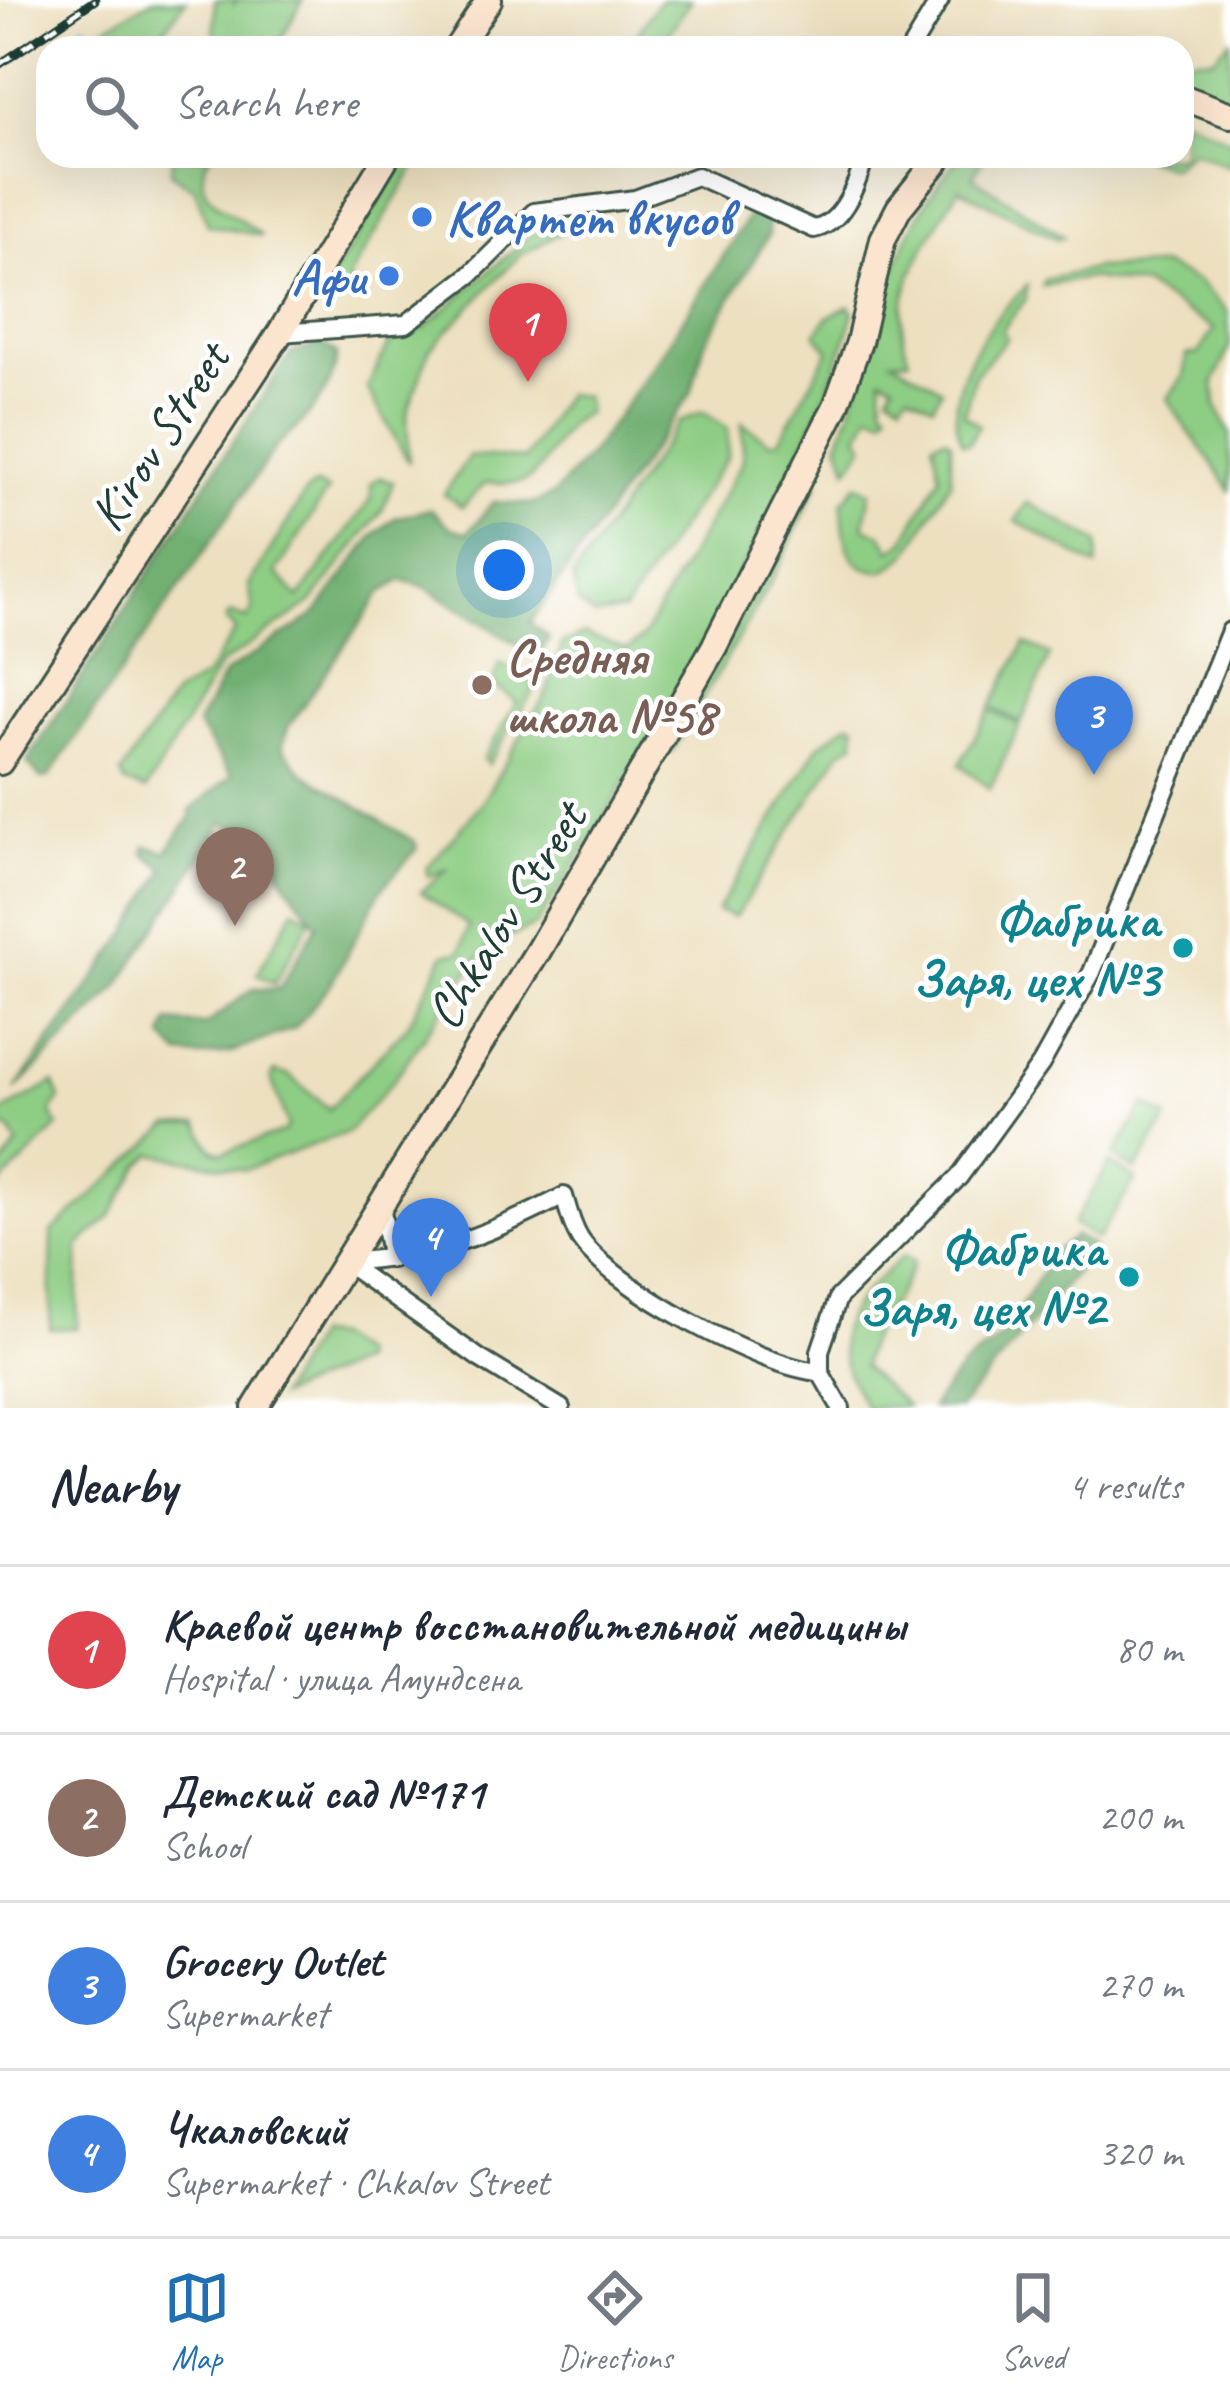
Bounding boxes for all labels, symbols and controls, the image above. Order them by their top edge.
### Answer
search box [36,36,1194,168]
icon: search [78,69,144,135]
text: Search here [174,74,357,131]
place label: Квартет вкусов [446,186,741,250]
marker: Квартет вкусов [409,204,435,230]
place label: Афи [292,245,368,309]
marker: Афи [376,263,402,289]
pin: 1 [489,283,567,382]
street label: Kirov Street [75,326,246,542]
your location [474,540,534,600]
place label: Средняя школа №58 [506,625,721,748]
marker: Средняя школа №58 [469,672,495,698]
pin: 3 [1055,676,1133,775]
street label: Chkalov Street [411,786,603,1040]
pin: 2 [196,827,274,926]
place label: Фабрика Заря, цех №3 [913,888,1163,1011]
marker: Фабрика Заря, цех №3 [1170,935,1196,961]
pin: 4 [392,1198,470,1297]
place label: Фабрика Заря, цех №2 [859,1217,1109,1340]
marker: Фабрика Заря, цех №2 [1116,1264,1142,1290]
text: Nearby [48,1454,176,1518]
text: 4 results [1068,1462,1182,1511]
text: Краевой центр восстановительной медицины [162,1597,906,1654]
text: 1 [78,1625,96,1674]
text: 80 m [1116,1625,1182,1674]
text: Hospital · улица Амундсена [162,1654,520,1703]
text: Детский сад №171 [162,1765,484,1822]
text: 2 [78,1793,96,1842]
text: 200 m [1098,1793,1182,1842]
text: School [162,1822,246,1871]
text: Grocery Outlet [162,1933,383,1990]
text: 3 [78,1961,96,2010]
text: 270 m [1098,1961,1182,2010]
text: Supermarket [162,1990,328,2039]
text: Чкаловский [162,2101,347,2158]
text: 4 [78,2129,96,2178]
text: 320 m [1098,2129,1182,2178]
text: Supermarket · Chkalov Street [162,2158,549,2207]
tab: Map [164,2265,230,2379]
tab: Directions [558,2265,672,2379]
tab: Saved [1000,2265,1066,2379]

